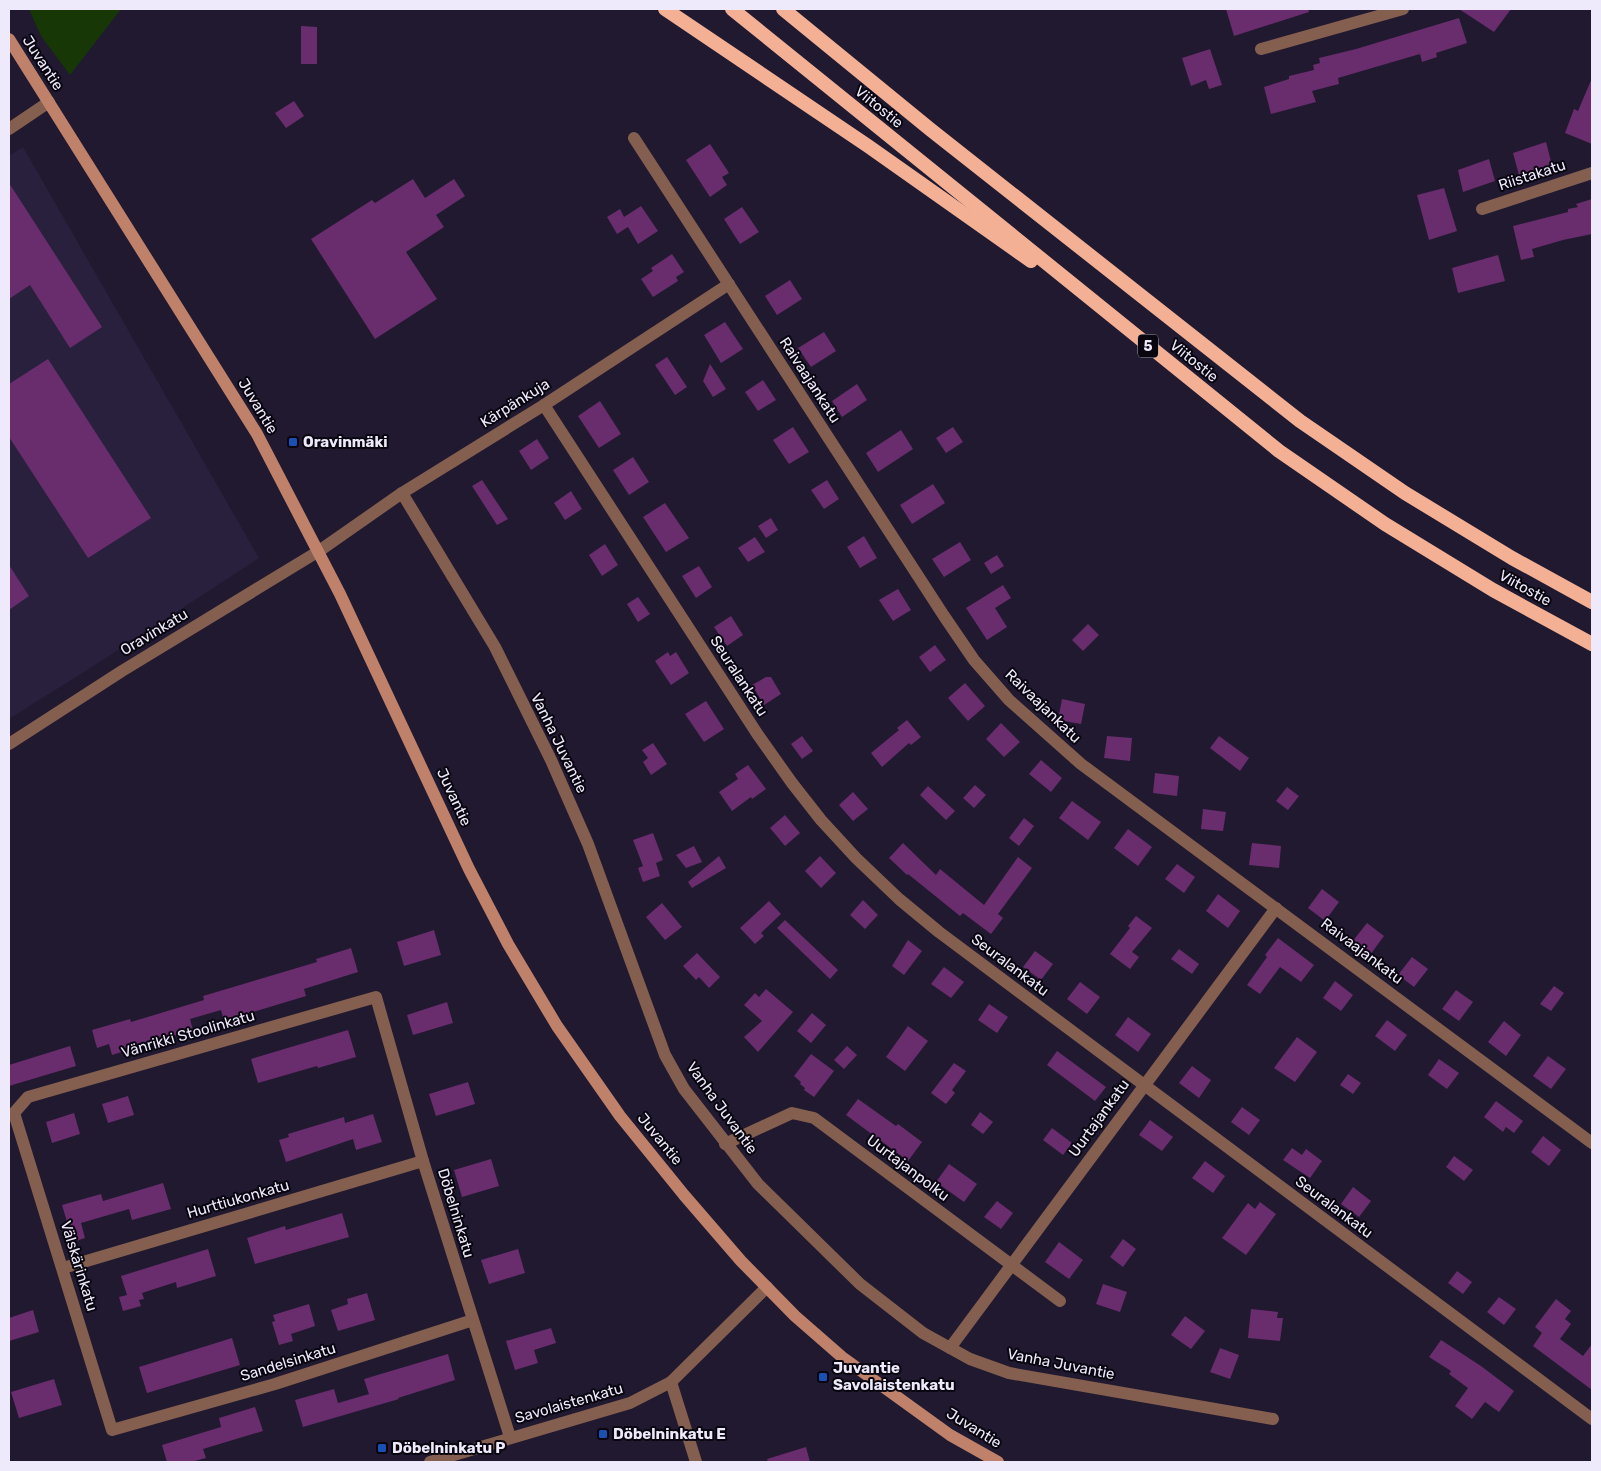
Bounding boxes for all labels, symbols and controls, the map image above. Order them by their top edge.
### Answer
street label: Juvantie [19,32,67,94]
street label: Viitostie [851,82,907,132]
street label: Riistakatu [1496,156,1568,194]
street label: Raivaajankatu [776,334,844,426]
road number: 5 [1138,334,1158,358]
street label: Viitostie [1166,336,1222,386]
street label: Juvantie [234,375,282,437]
street label: Kärpänkuja [477,375,553,431]
place label: Oravinmäki [303,433,388,451]
marker: Oravinmäki [287,436,299,448]
street label: Viitostie [1496,566,1554,610]
street label: Oravinkatu [117,605,191,659]
street label: Seuralankatu [706,632,772,720]
street label: Raivaajankatu [1001,665,1085,747]
street label: Vanha Juvantie [527,690,591,796]
street label: Juvantie [433,765,475,829]
street label: Raivaajankatu [1317,914,1407,988]
street label: Seuralankatu [968,930,1052,1000]
street label: Vänrikki Stoolinkatu [119,1006,257,1062]
street label: Vanha Juvantie [683,1059,761,1157]
street label: Uurtajankatu [1065,1076,1133,1160]
street label: Juvantie [634,1109,686,1169]
street label: Uurtajanpolku [863,1131,953,1205]
street label: Döbelninkatu [434,1166,478,1260]
street label: Seuralankatu [1292,1172,1376,1242]
street label: Hurttiukonkatu [185,1176,291,1222]
street label: Välskärinkatu [57,1219,101,1313]
street label: Sandelsinkatu [238,1339,338,1385]
street label: Vanha Juvantie [1006,1345,1116,1383]
place label: Juvantie Savolaistenkatu [833,1359,955,1394]
marker: Juvantie Savolaistenkatu [817,1371,829,1383]
street label: Savolaistenkatu [513,1379,625,1427]
street label: Juvantie [943,1404,1005,1452]
place label: Döbelninkatu E [613,1425,726,1443]
marker: Döbelninkatu E [597,1428,609,1440]
place label: Döbelninkatu P [392,1439,506,1457]
marker: Döbelninkatu P [376,1442,388,1454]

